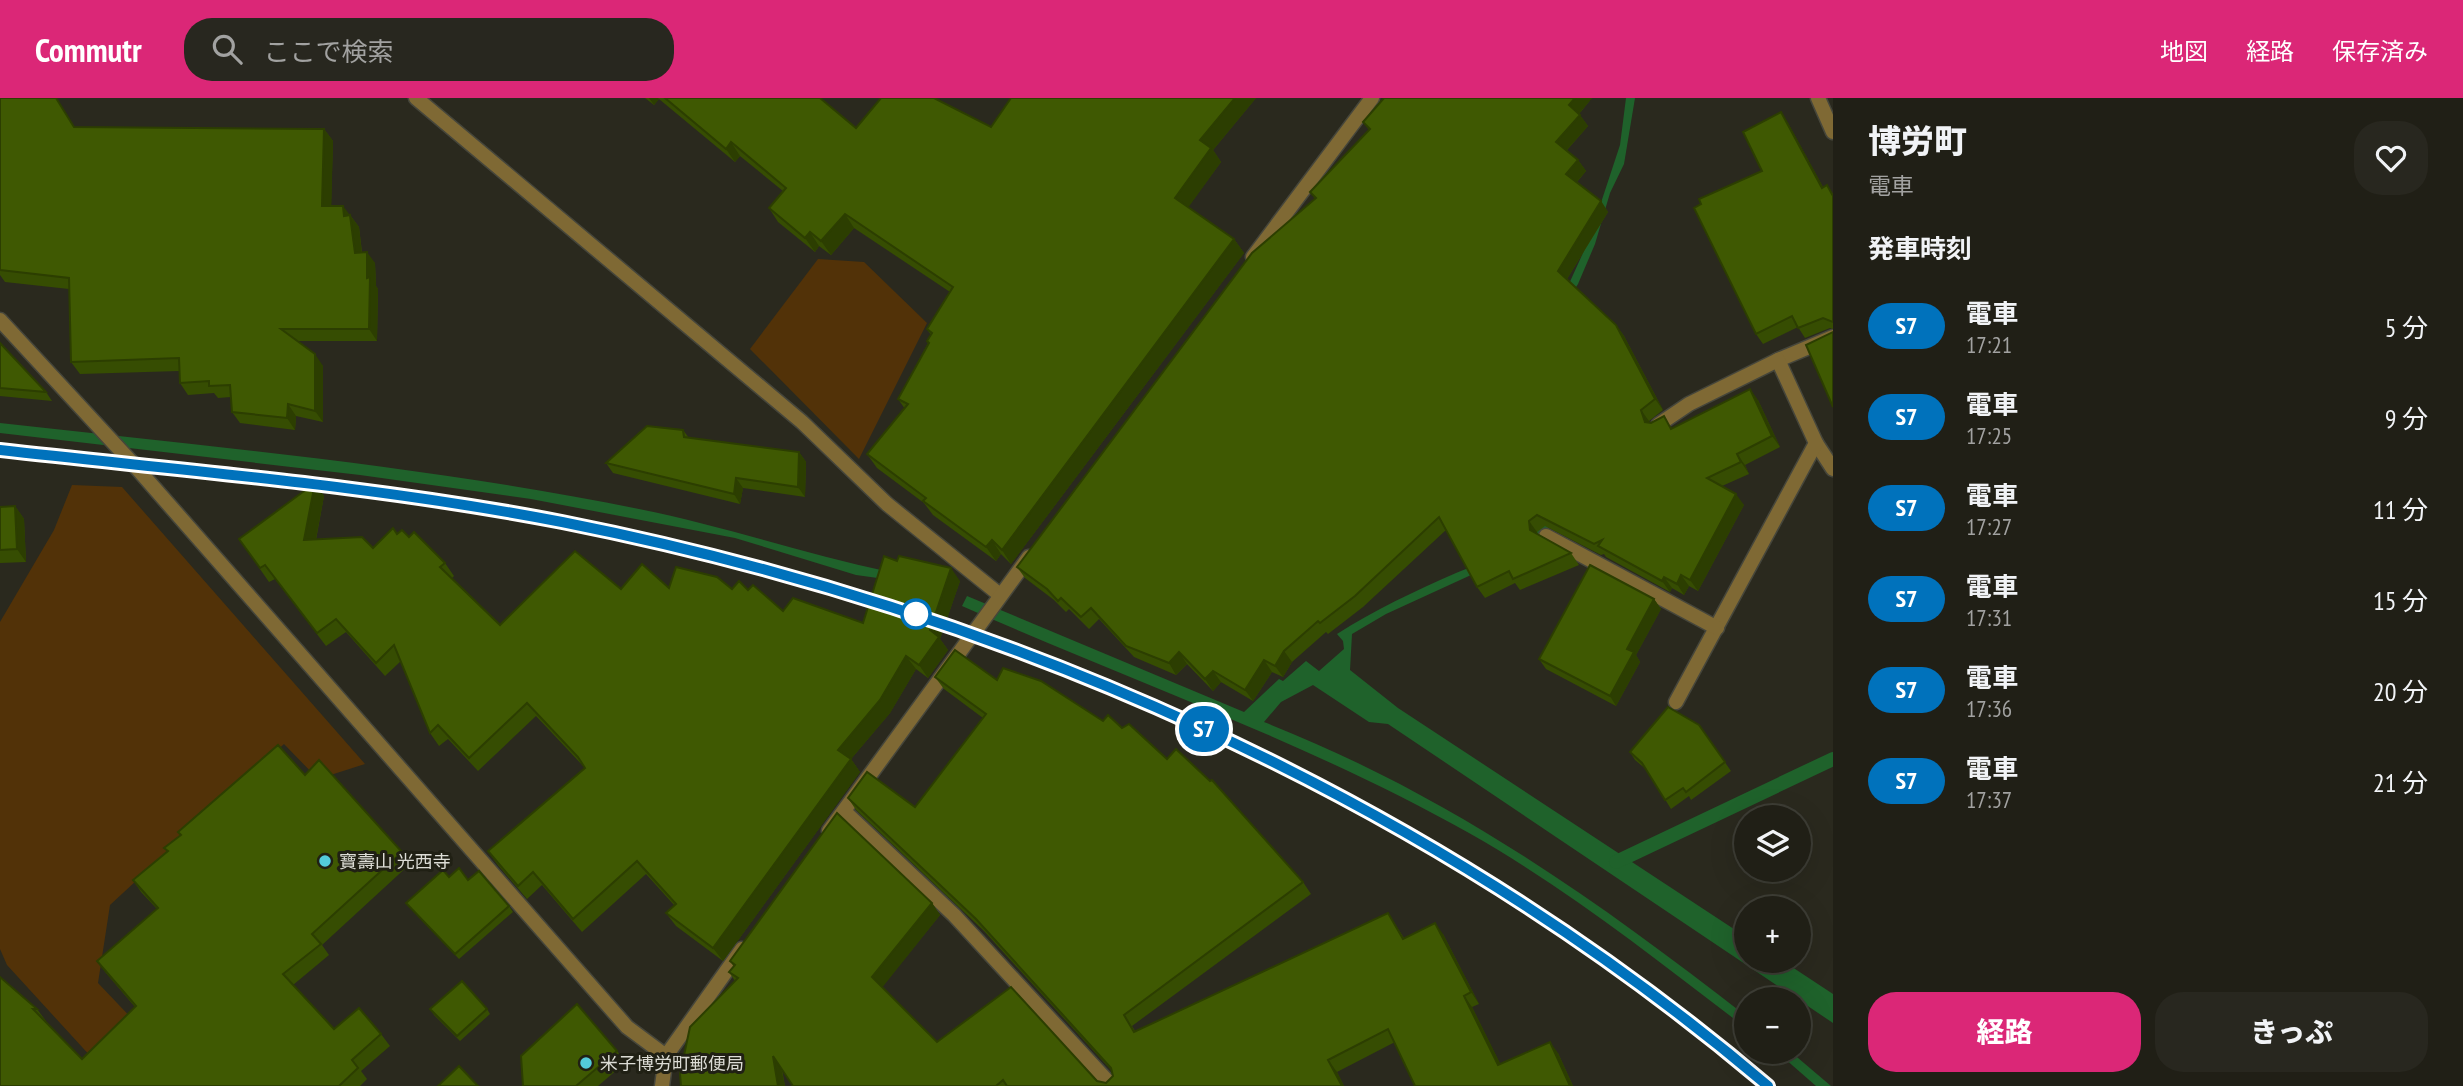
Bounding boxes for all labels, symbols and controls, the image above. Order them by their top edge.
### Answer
search box [184,18,674,81]
text: Commutr [35,28,142,71]
icon: search [208,30,246,68]
text: ここで検索 [264,35,394,68]
text: 地図 [2160,36,2208,67]
text: 経路 [2246,36,2294,67]
text: 保存済み [2332,36,2428,67]
text: 博労町 [1868,119,1967,162]
button: heart [2354,121,2428,195]
text: 電車 [1868,171,1914,200]
text: 発車時刻 [1868,232,1972,265]
text: 電車 [1966,297,2018,330]
text: S7 [1895,310,1918,341]
text: 5 分 [2385,311,2428,344]
text: 17:21 [1966,330,2012,359]
text: 電車 [1966,388,2018,421]
text: S7 [1895,401,1918,432]
text: 9 分 [2385,402,2428,435]
text: 17:25 [1966,421,2012,450]
text: 電車 [1966,479,2018,512]
text: S7 [1895,492,1918,523]
text: 11 分 [2373,493,2428,526]
text: 17:27 [1966,512,2012,541]
text: 電車 [1966,570,2018,603]
text: S7 [1895,583,1918,614]
text: 15 分 [2373,584,2428,617]
unlabelled marker [901,599,931,629]
text: 17:31 [1966,603,2012,632]
text: 電車 [1966,661,2018,694]
text: S7 [1895,674,1918,705]
text: 20 分 [2373,675,2428,708]
text: 17:36 [1966,694,2012,723]
line badge: S7 [1172,706,1236,752]
text: S7 [1193,713,1215,744]
text: 電車 [1966,752,2018,785]
text: S7 [1895,765,1918,796]
text: 21 分 [2373,766,2428,799]
text: 17:37 [1966,785,2012,814]
map controls [1734,805,1811,1064]
button: layers [1734,805,1811,882]
place label: 寶壽山 光西寺 [339,850,451,873]
marker: 寶壽山 光西寺 [317,853,333,869]
button: + [1734,896,1811,973]
button: − [1734,987,1811,1064]
button: 経路 [1868,992,2141,1072]
button: きっぷ [2155,992,2428,1072]
place label: 米子博労町郵便局 [600,1052,744,1075]
marker: 米子博労町郵便局 [578,1055,594,1071]

